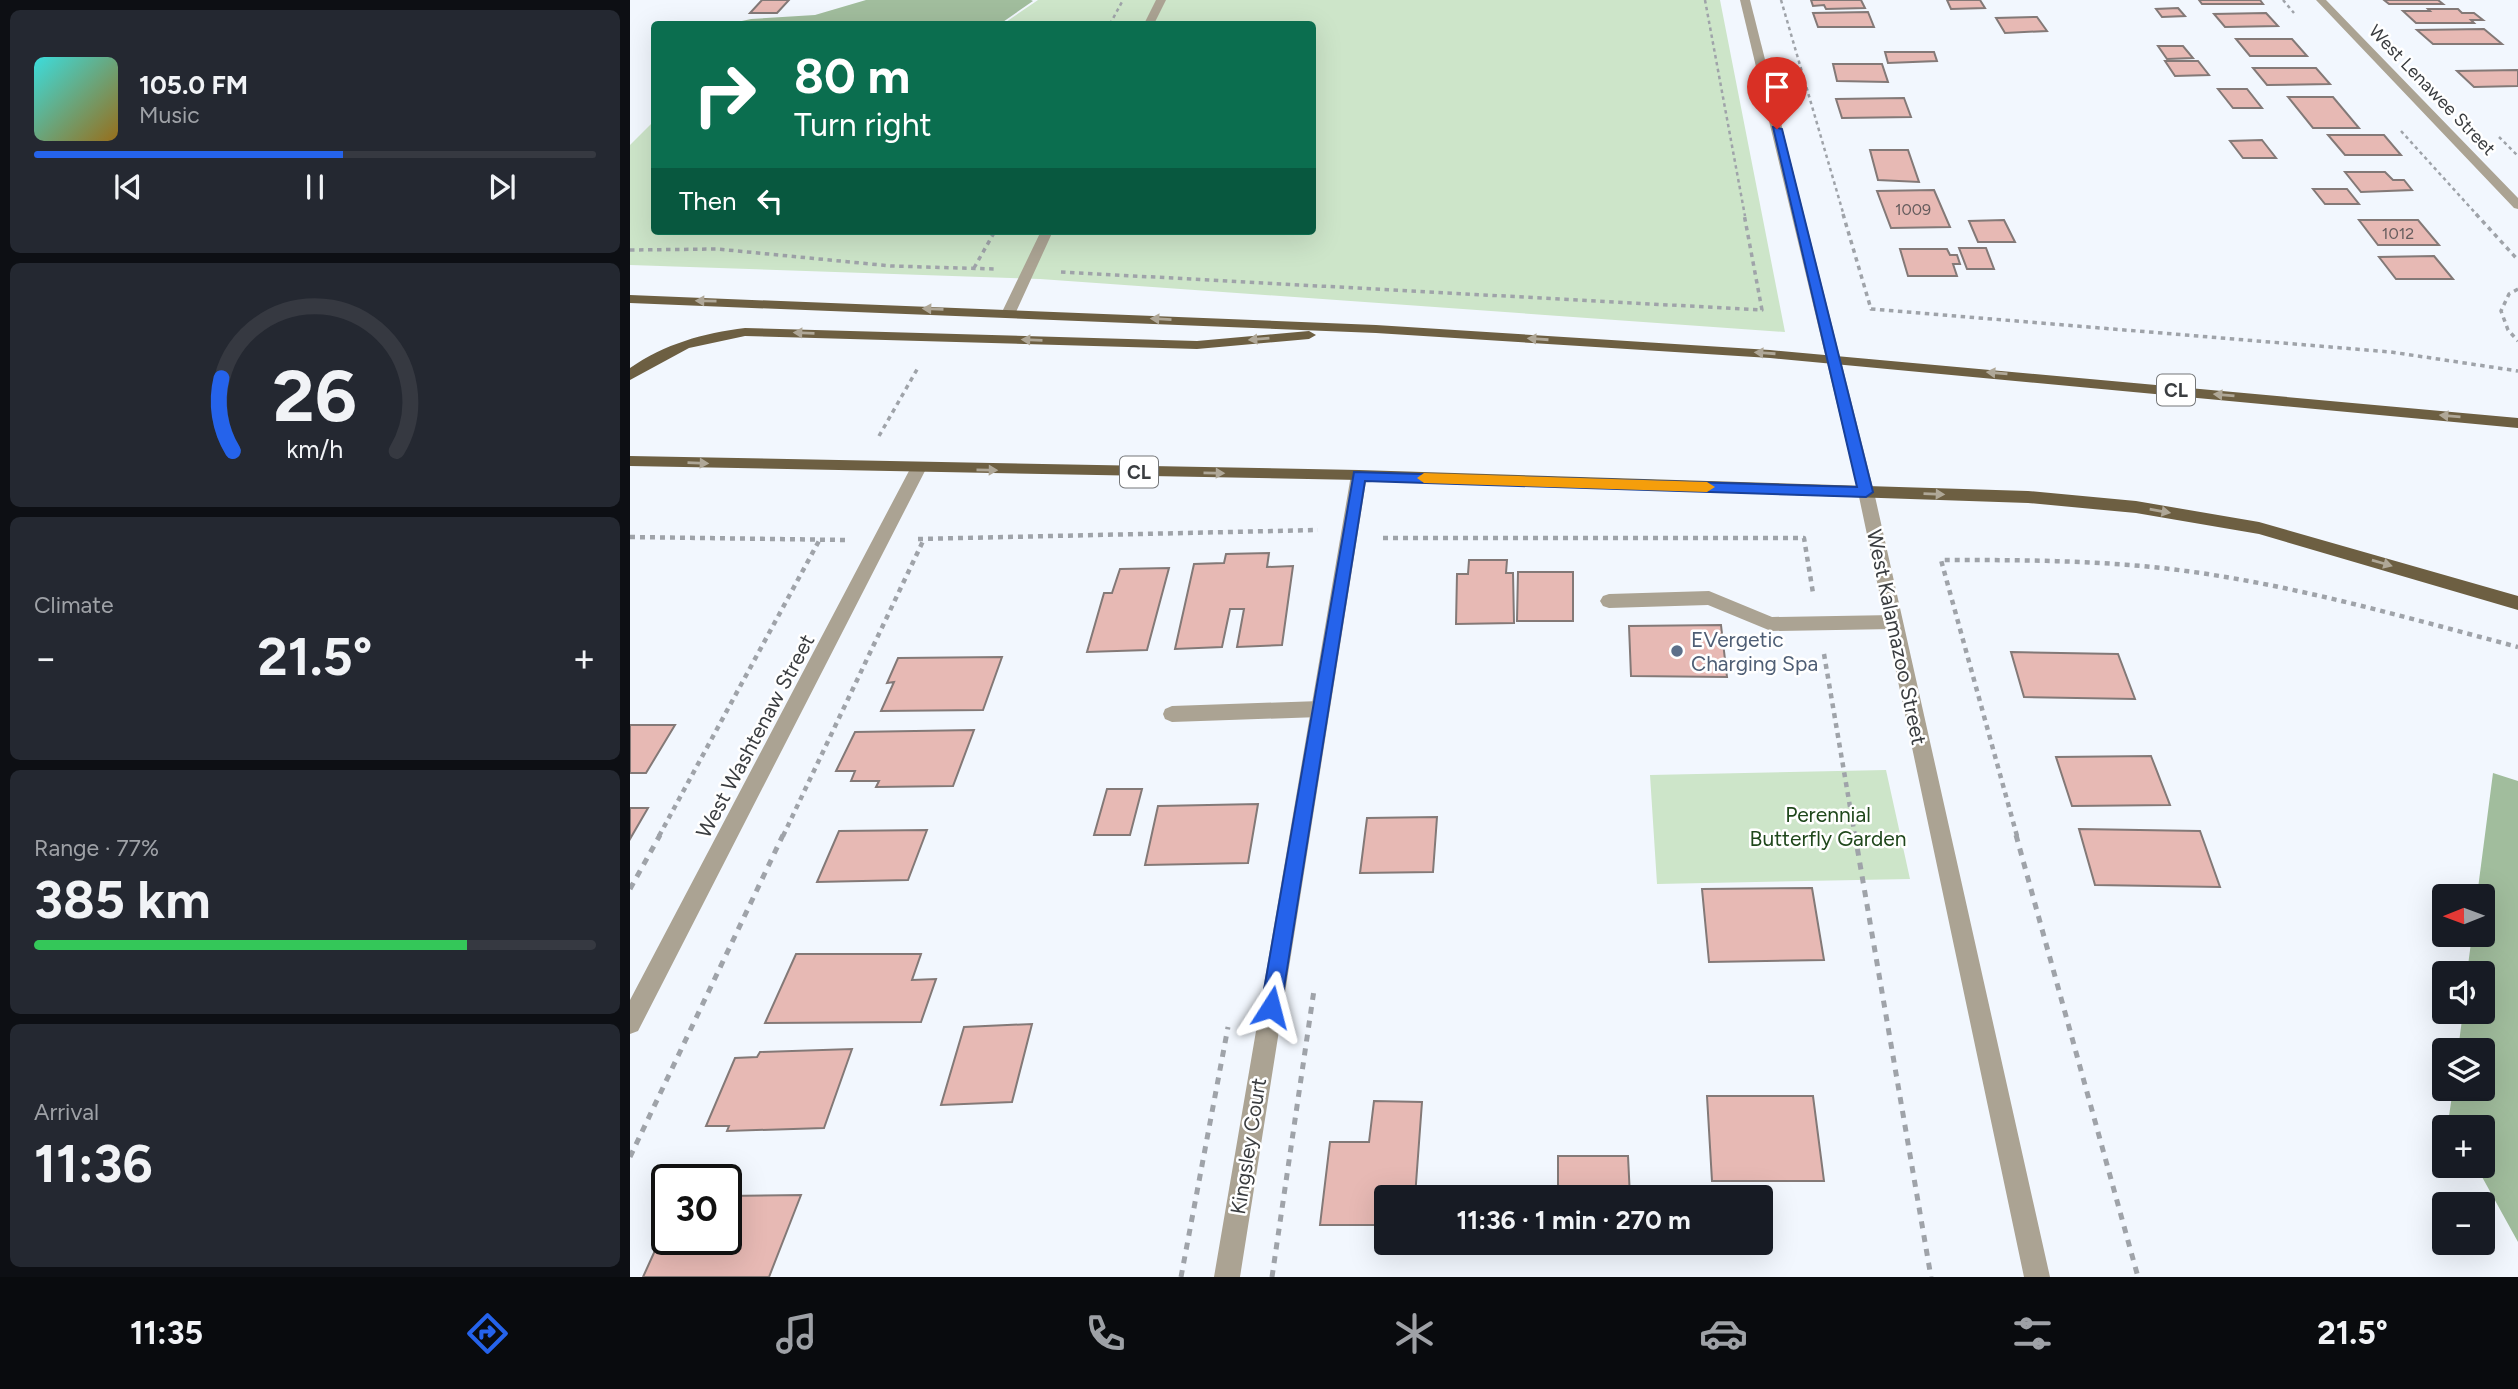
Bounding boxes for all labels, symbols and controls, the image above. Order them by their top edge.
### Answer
street label: West Lenawee Street [2364,20,2500,160]
text: 80 m [794,46,910,105]
icon: right [679,49,770,140]
pin [1747,57,1807,129]
icon: arrive [1758,68,1796,106]
text: 105.0 FM [139,69,248,101]
text: Music [139,101,200,129]
text: Turn right [794,106,932,144]
icon: previous [109,168,147,206]
icon: pause [296,168,334,206]
icon: next [483,168,521,206]
icon: left [751,182,789,220]
text: Then [679,185,737,217]
house number: 1009 [1895,200,1931,219]
house number: 1012 [2382,224,2414,243]
one-way arrow [695,295,717,306]
one-way arrow [922,304,944,315]
one-way arrow [1149,314,1171,325]
one-way arrow [793,327,815,339]
one-way arrow [1527,333,1549,344]
one-way arrow [1021,334,1043,346]
one-way arrow [1248,334,1270,345]
one-way arrow [1754,348,1776,359]
text: 26 [273,353,357,440]
one-way arrow [1986,367,2008,378]
road number: CL [2157,374,2195,406]
one-way arrow [2212,389,2234,400]
one-way arrow [2439,411,2461,422]
text: km/h [286,434,344,464]
one-way arrow [687,457,709,469]
road number: CL [1120,457,1158,488]
one-way arrow [976,464,998,475]
one-way arrow [1203,467,1225,479]
one-way arrow [1923,489,1945,500]
one-way arrow [2149,506,2171,517]
street label: West Kalamazoo Street [1862,527,1932,747]
one-way arrow [2372,558,2393,568]
text: Climate [34,591,113,619]
text: 21.5° [258,626,372,688]
place label: EVergetic Charging Spa [1691,627,1818,676]
street label: West Washtenaw Street [691,630,819,842]
text: − [34,635,58,681]
text: + [572,635,596,681]
marker: EVergetic Charging Spa [1669,643,1685,659]
park label: Perennial Butterfly Garden [1750,802,1906,851]
text: Range · 77% [34,834,159,862]
text: 385 km [34,869,211,931]
north arrow [2432,884,2496,947]
map controls [2432,884,2495,1255]
button: sound [2432,961,2495,1024]
position arrow [1234,970,1308,1044]
button: layers [2432,1038,2495,1101]
street label: Kingsley Court [1225,1076,1271,1216]
text: Arrival [34,1098,99,1126]
button: + [2432,1115,2495,1178]
text: 11:36 [34,1133,153,1195]
speed limit sign: 30 [651,1164,742,1255]
button: − [2432,1192,2495,1255]
text: 11:36 · 1 min · 270 m [1456,1204,1691,1236]
icon: directions [463,1309,512,1358]
icon: music [772,1309,821,1358]
icon: phone [1081,1309,1130,1358]
icon: climate [1390,1309,1439,1358]
icon: car [1699,1309,1748,1358]
icon: filters [2008,1309,2057,1358]
text: 11:35 [130,1314,203,1352]
text: 21.5° [2317,1314,2388,1352]

